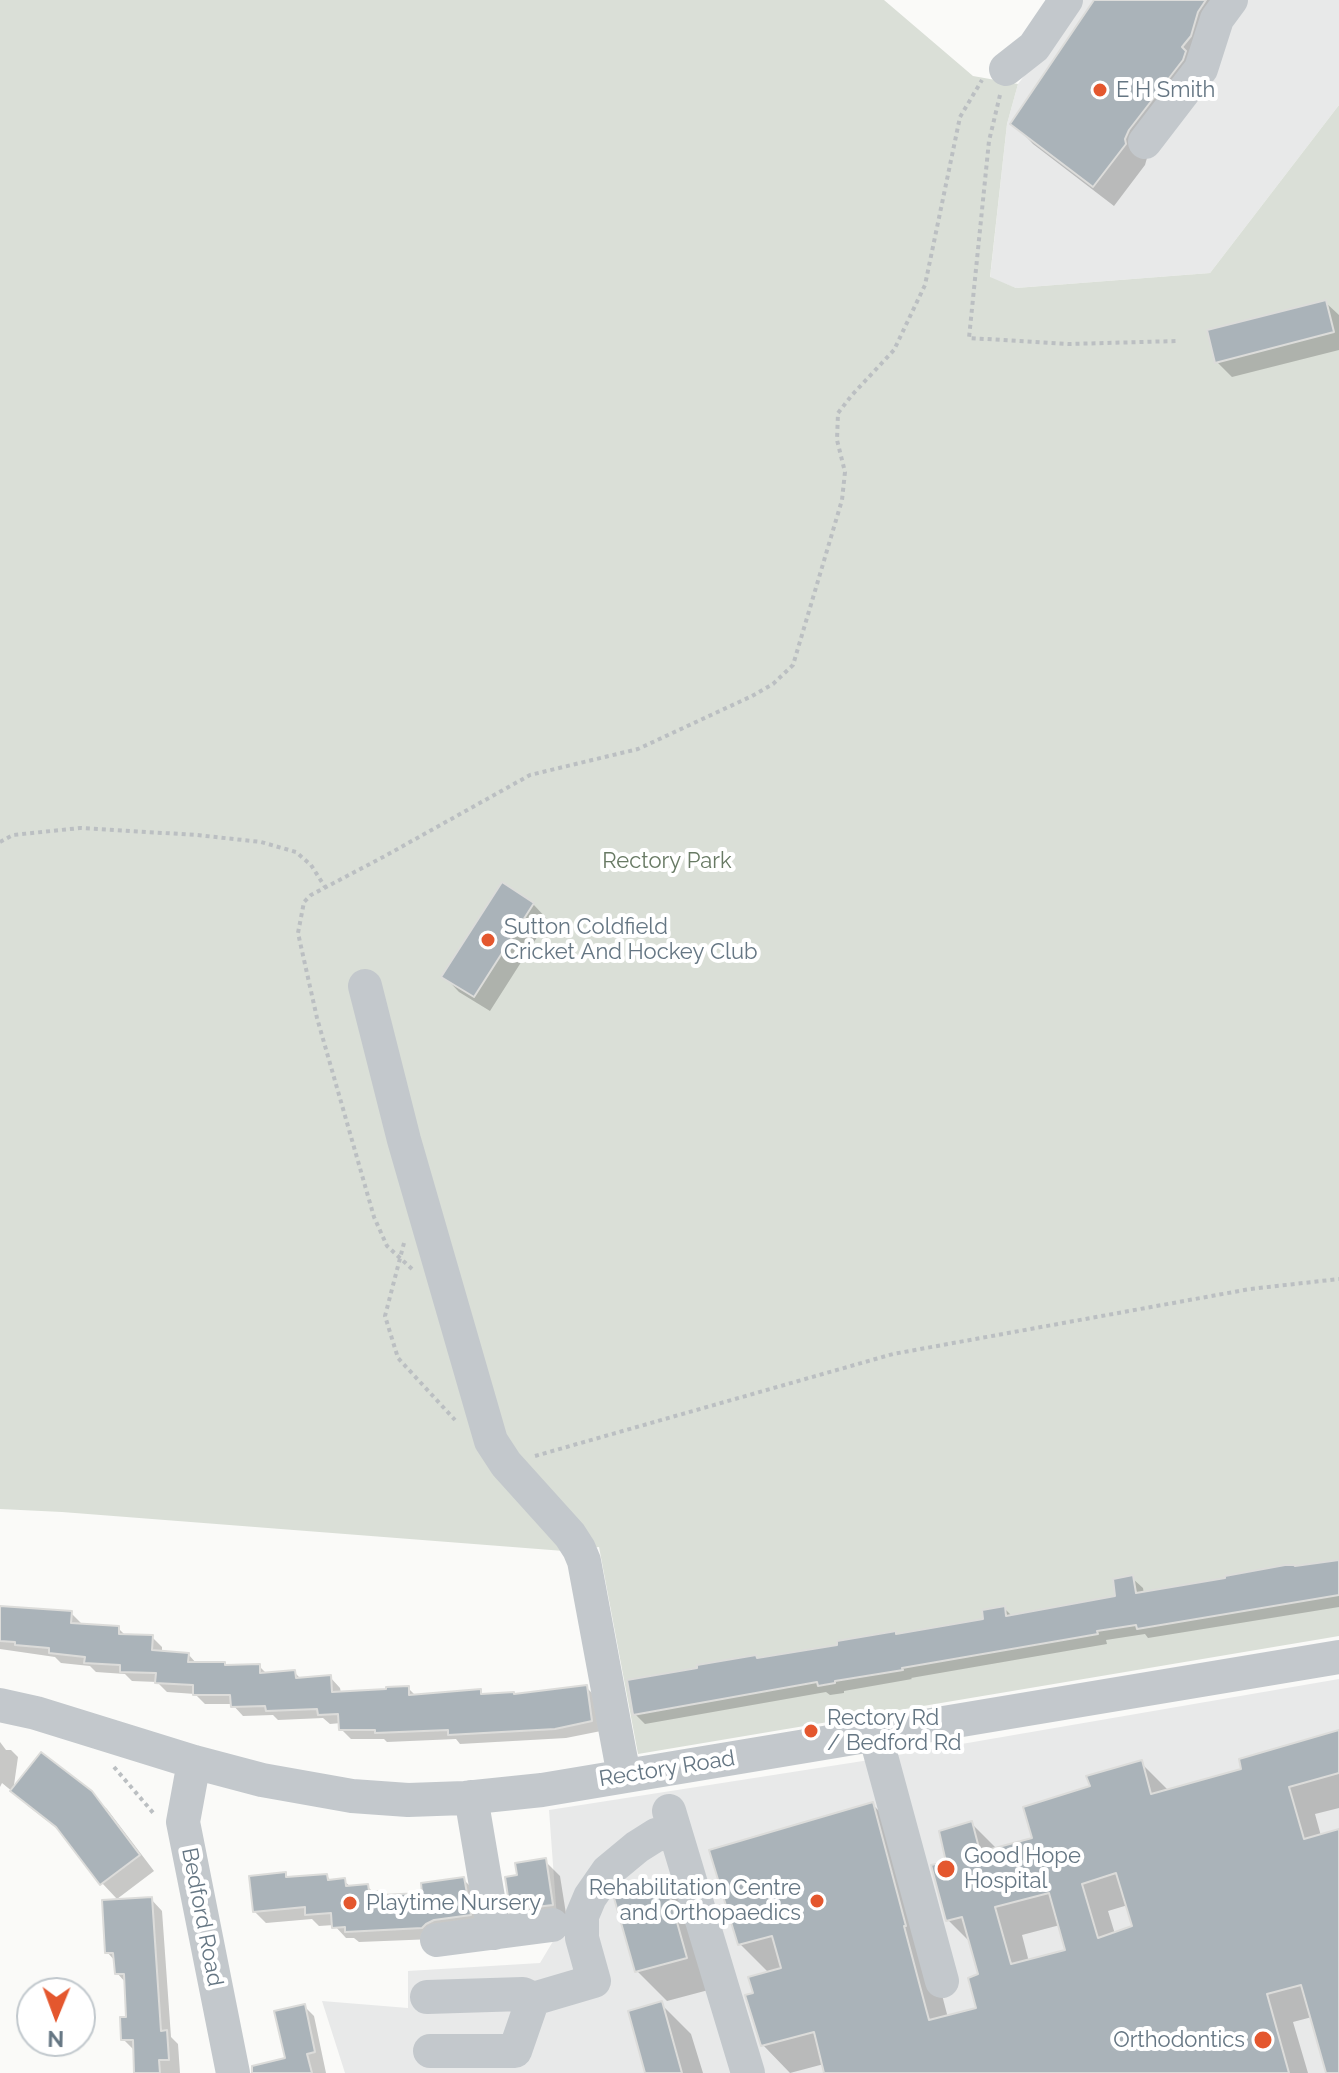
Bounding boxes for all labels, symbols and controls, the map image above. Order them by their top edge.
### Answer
place label: E H Smith [1116,77,1215,103]
marker: E H Smith [1091,81,1109,99]
park label: Rectory Park [602,848,732,874]
place label: Sutton Coldfield Cricket And Hockey Club [504,914,758,966]
marker: Sutton Coldfield Cricket And Hockey Club [479,931,497,949]
place label: Rectory Rd / Bedford Rd [827,1705,962,1756]
marker: Rectory Rd / Bedford Rd [802,1722,820,1740]
street label: Rectory Road [597,1745,737,1793]
place label: Good Hope Hospital [964,1843,1081,1894]
street label: Bedford Road [176,1845,228,1989]
marker: Good Hope Hospital [935,1858,957,1880]
place label: Rehabilitation Centre and Orthopaedics [589,1875,801,1926]
place label: Playtime Nursery [366,1890,541,1916]
marker: Rehabilitation Centre and Orthopaedics [808,1892,826,1910]
marker: Playtime Nursery [341,1894,359,1912]
north arrow [16,1977,96,2057]
text: N [47,2026,64,2052]
place label: Orthodontics [1113,2027,1245,2053]
marker: Orthodontics [1252,2029,1274,2051]

